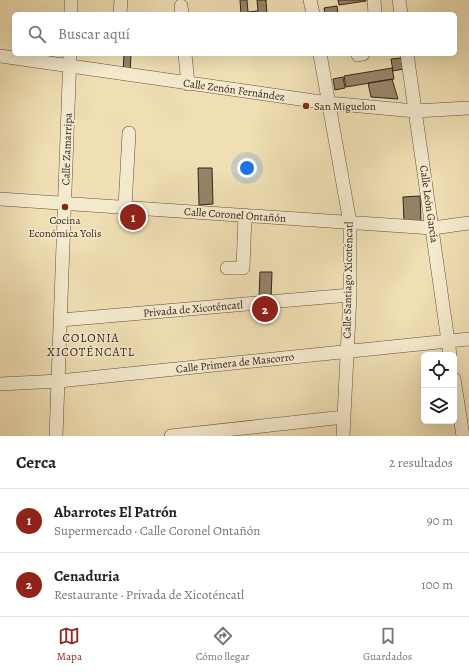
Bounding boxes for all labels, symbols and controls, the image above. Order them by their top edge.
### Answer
search box [12,12,457,56]
icon: search [26,23,48,45]
text: Buscar aquí [58,24,130,44]
street label: Calle Zenón Fernández [182,75,286,105]
place label: San Miguelon [314,99,376,114]
marker: San Miguelon [301,101,311,111]
street label: Calle Zamarripa [58,112,76,186]
your location [237,158,257,178]
street label: Calle León García [416,164,442,245]
marker: Cocina Económica Yolis [60,202,70,212]
pin: 1 [120,202,146,232]
street label: Calle Coronel Ontañón [184,204,286,226]
place label: Cocina Económica Yolis [29,213,102,241]
street label: Calle Santiago Xicoténcatl [339,221,357,339]
pin: 2 [252,294,278,324]
street label: Privada de Xicoténcatl [142,297,244,321]
district label: COLONIA XICOTÉNCATL [47,330,135,360]
street label: Calle Primera de Mascorro [175,349,295,377]
map controls [421,352,457,424]
button: locate [421,352,457,388]
button: layers [421,388,457,424]
text: Cerca [16,451,56,474]
text: 2 resultados [389,454,453,471]
text: Abarrotes El Patrón [54,502,177,522]
text: 1 [27,512,31,529]
text: 90 m [427,512,453,529]
text: Supermercado · Calle Coronel Ontañón [54,522,260,539]
text: Cenaduria [54,566,120,586]
text: 2 [26,576,32,593]
text: 100 m [421,576,453,593]
text: Restaurante · Privada de Xicoténcatl [54,586,244,603]
tab: Mapa [57,625,82,664]
tab: Cómo llegar [196,625,249,664]
tab: Guardados [363,625,412,664]

